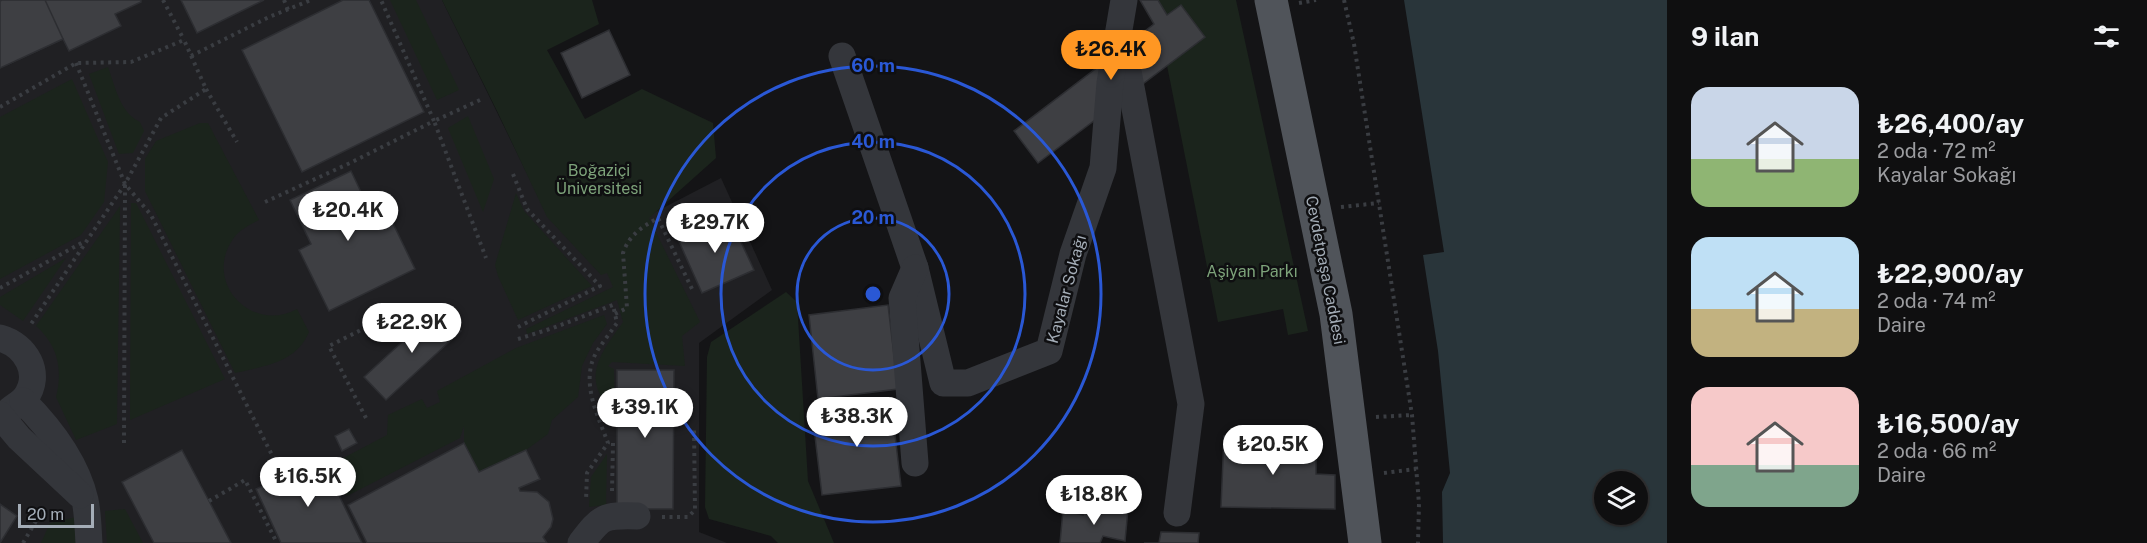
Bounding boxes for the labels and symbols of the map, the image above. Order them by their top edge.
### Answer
pin: ₺26.4K [1062,30,1160,81]
text: 60 m [851,55,895,76]
text: 40 m [851,131,895,152]
park label: Boğaziçi Üniversitesi [556,161,642,198]
pin: ₺20.4K [299,191,397,242]
street label: Cevdetpaşa Caddesi [1302,194,1349,346]
pin: ₺29.7K [666,203,764,254]
text: 20 m [851,207,895,228]
street label: Kayalar Sokağı [1043,233,1090,345]
park label: Aşiyan Parkı [1206,262,1298,281]
centre of rings [863,284,883,304]
pin: ₺22.9K [363,303,461,354]
pin: ₺39.1K [596,388,694,439]
pin: ₺38.3K [808,397,906,448]
pin: ₺20.5K [1224,425,1322,476]
pin: ₺16.5K [259,457,357,508]
pin: ₺18.8K [1045,475,1143,526]
scale bar [18,501,94,528]

